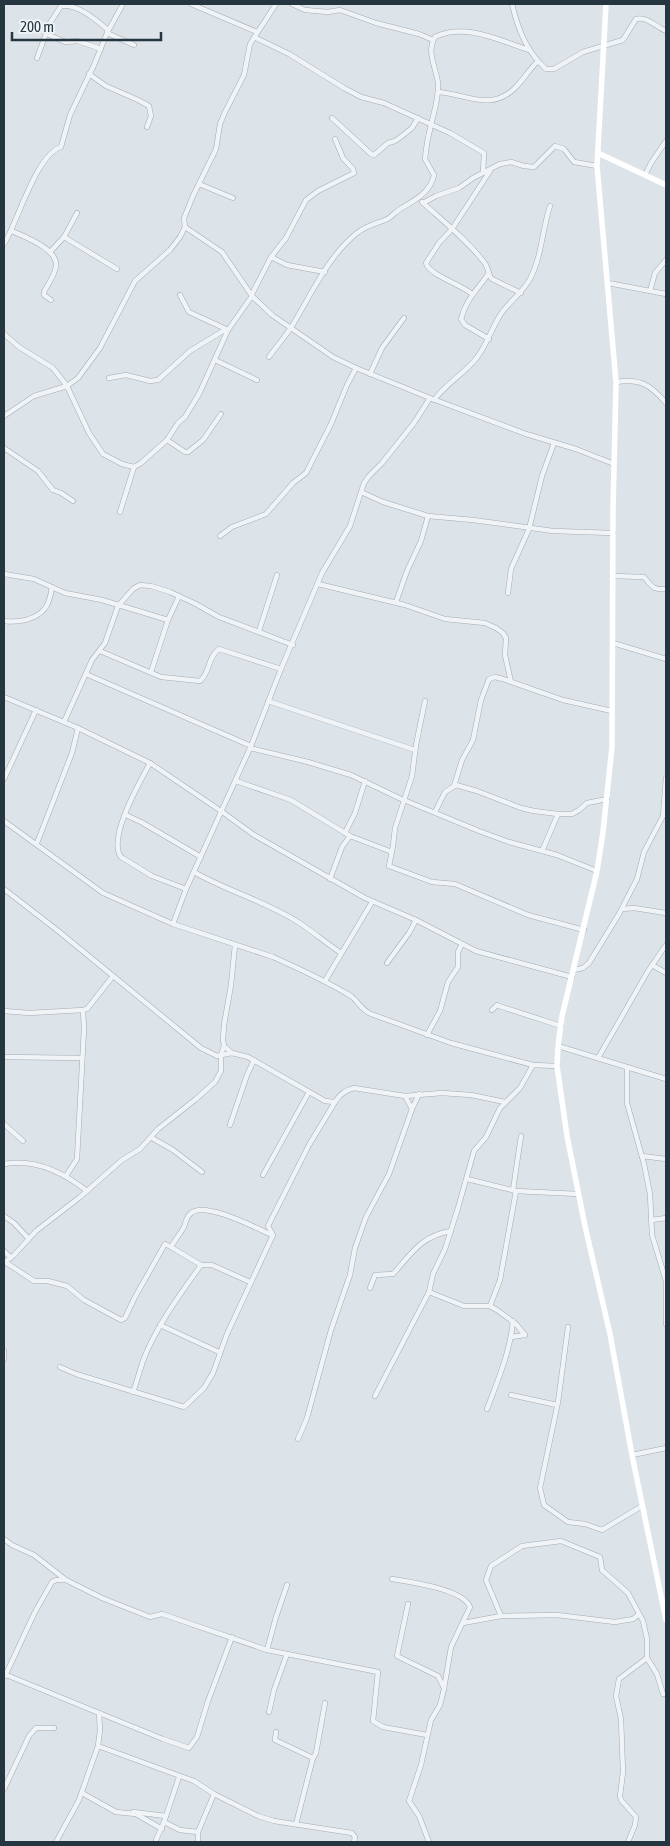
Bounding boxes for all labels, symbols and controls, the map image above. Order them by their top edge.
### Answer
scale bar [12,10,161,42]
text: 200 m [20,18,54,35]

